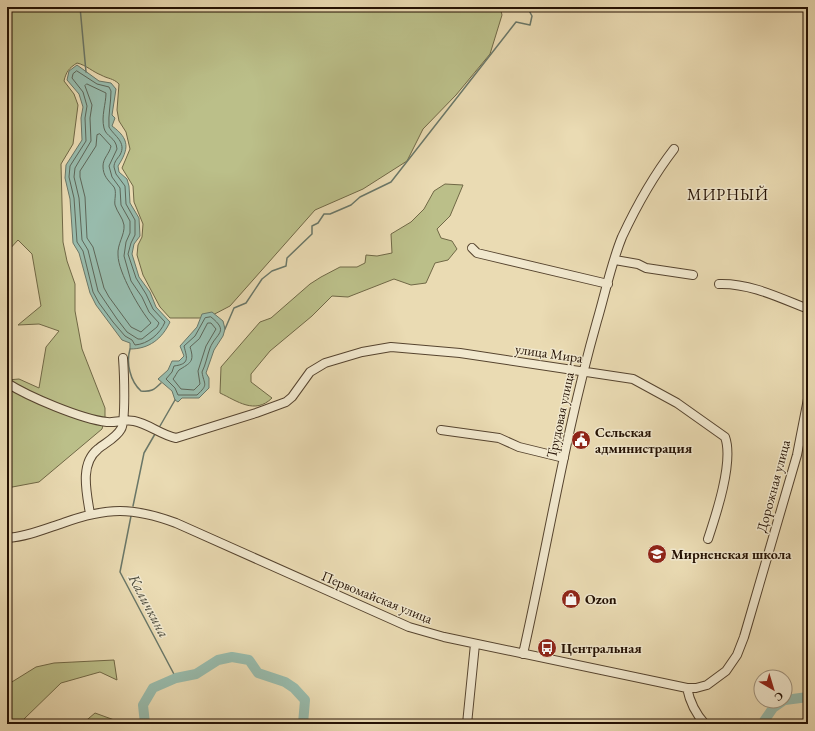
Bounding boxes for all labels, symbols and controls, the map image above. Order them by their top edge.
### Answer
district label: МИРНЫЙ [687,184,769,205]
street label: улица Мира [514,339,584,367]
street label: Трудовая улица [542,370,578,460]
place label: Сельская администрация [595,423,693,457]
public building icon: Сельская администрация [570,429,592,451]
street label: Дорожная улица [752,437,794,534]
school or university icon: Мирненская школа [646,543,668,565]
place label: Мирненская школа [671,545,792,563]
street label: Первомайская улица [319,567,435,628]
water label: Каличкина [124,570,174,641]
shop icon: Ozon [560,588,582,610]
place label: Ozon [585,590,617,608]
bus stop icon: Центральная [536,637,558,659]
place label: Центральная [561,639,642,657]
north arrow [753,669,793,709]
text: С [772,689,787,705]

